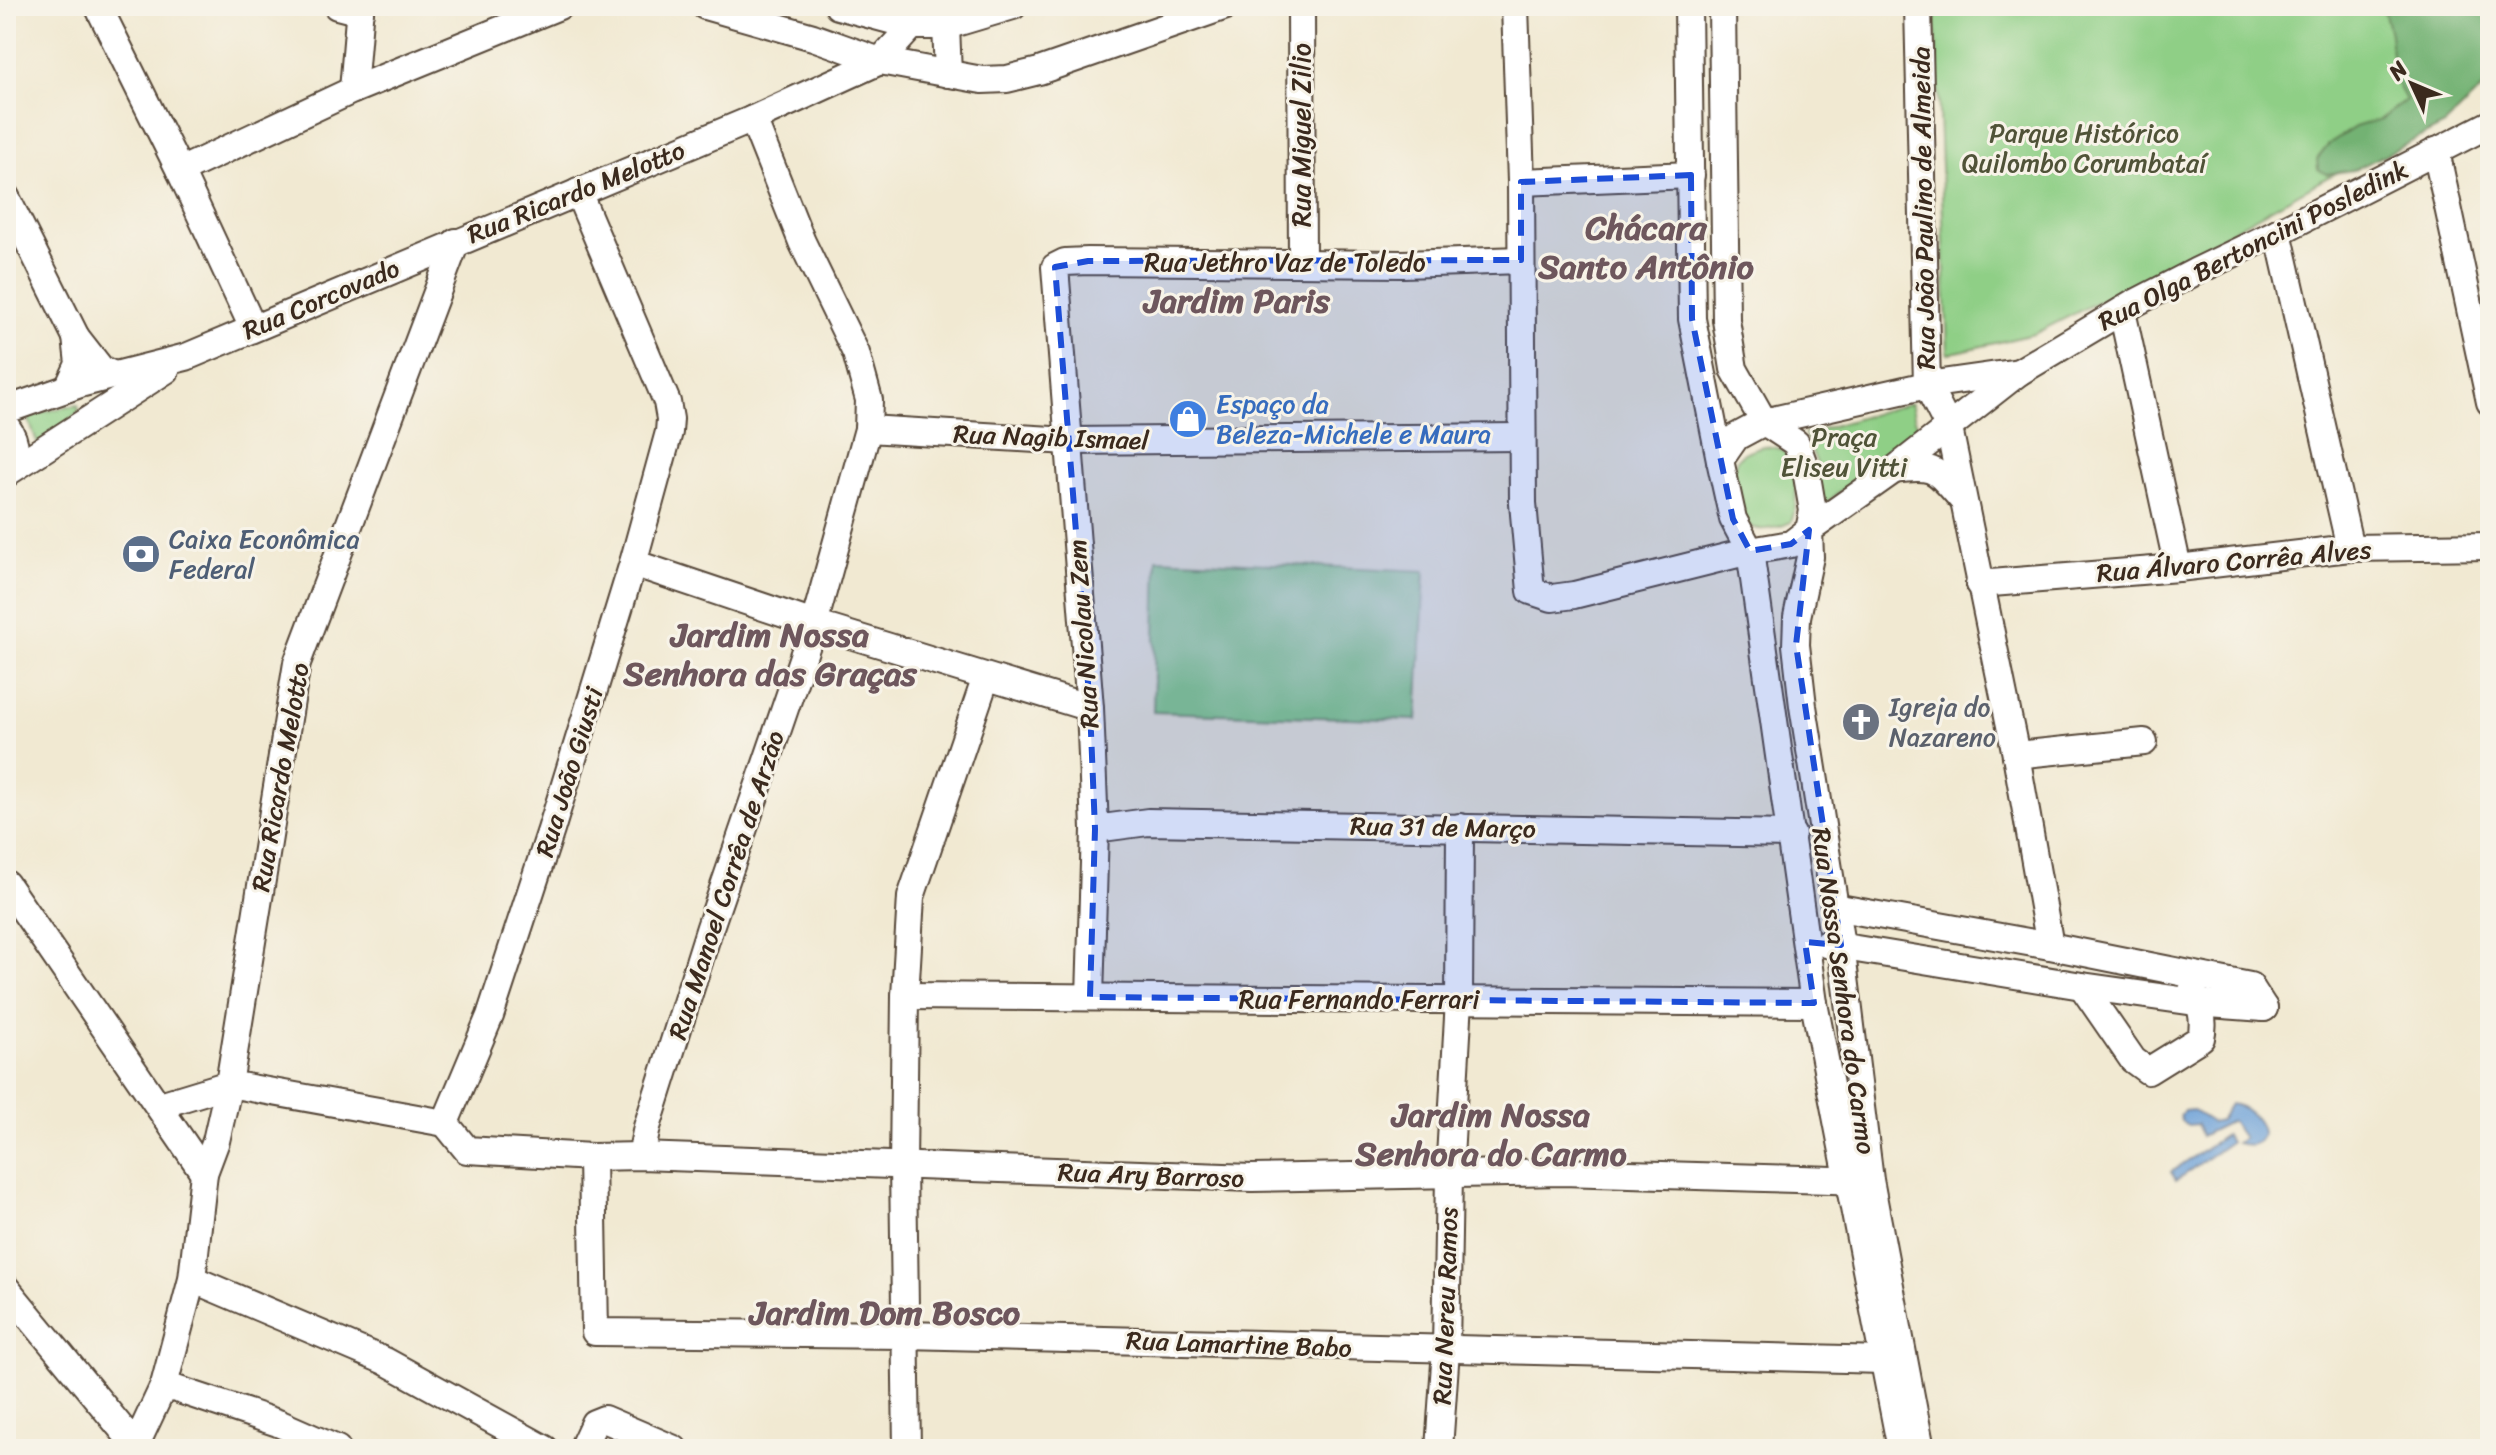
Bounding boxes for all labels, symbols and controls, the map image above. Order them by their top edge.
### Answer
street label: Rua Miguel Zilio [1278,43,1324,227]
north arrow [2372,44,2452,124]
street label: Rua João Paulino de Almeida [1897,46,1949,370]
text: N [2378,51,2418,90]
park label: Parque Histórico Quilombo Corumbataí [1962,110,2209,186]
street label: Rua Ricardo Melotto [460,127,692,257]
street label: Rua Olga Bertoncini Posledink [2090,147,2416,343]
district label: Chácara Santo Antônio [1537,198,1755,297]
street label: Rua Jethro Vaz de Toledo [1144,239,1426,285]
street label: Rua Corcovado [235,245,407,353]
district label: Jardim Paris [1142,271,1331,331]
place label: Espaço da Beleza-Michele e Maura [1216,381,1491,457]
shop icon: Espaço da Beleza-Michele e Maura [1167,398,1209,440]
street label: Rua Nagib Ismael [952,411,1150,463]
park label: Praça Eliseu Vitti [1781,414,1908,490]
place label: Caixa Econômica Federal [169,516,360,592]
street label: Rua Álvaro Corrêa Alves [2095,526,2373,596]
bank icon: Caixa Econômica Federal [120,533,162,575]
street label: Rua Nicolau Zem [1053,538,1113,730]
district label: Jardim Nossa Senhora das Graças [622,605,918,704]
street label: Rua Ricardo Melotto [237,659,323,895]
street label: Rua João Giusti [521,681,617,863]
place label: Igreja do Nazareno [1888,684,1996,760]
church icon: Igreja do Nazareno [1840,701,1882,743]
street label: Rua Manoel Corrêa de Arzão [654,724,798,1046]
street label: Rua 31 de Março [1350,802,1536,852]
street label: Rua Nossa Senhora do Carmo [1798,825,1890,1157]
street label: Rua Fernando Ferrari [1239,976,1480,1022]
district label: Jardim Nossa Senhora do Carmo [1354,1085,1627,1184]
street label: Rua Ary Barroso [1057,1149,1245,1201]
street label: Rua Nereu Ramos [1419,1206,1471,1405]
district label: Jardim Dom Bosco [748,1283,1021,1343]
street label: Rua Lamartine Babo [1125,1317,1353,1371]

